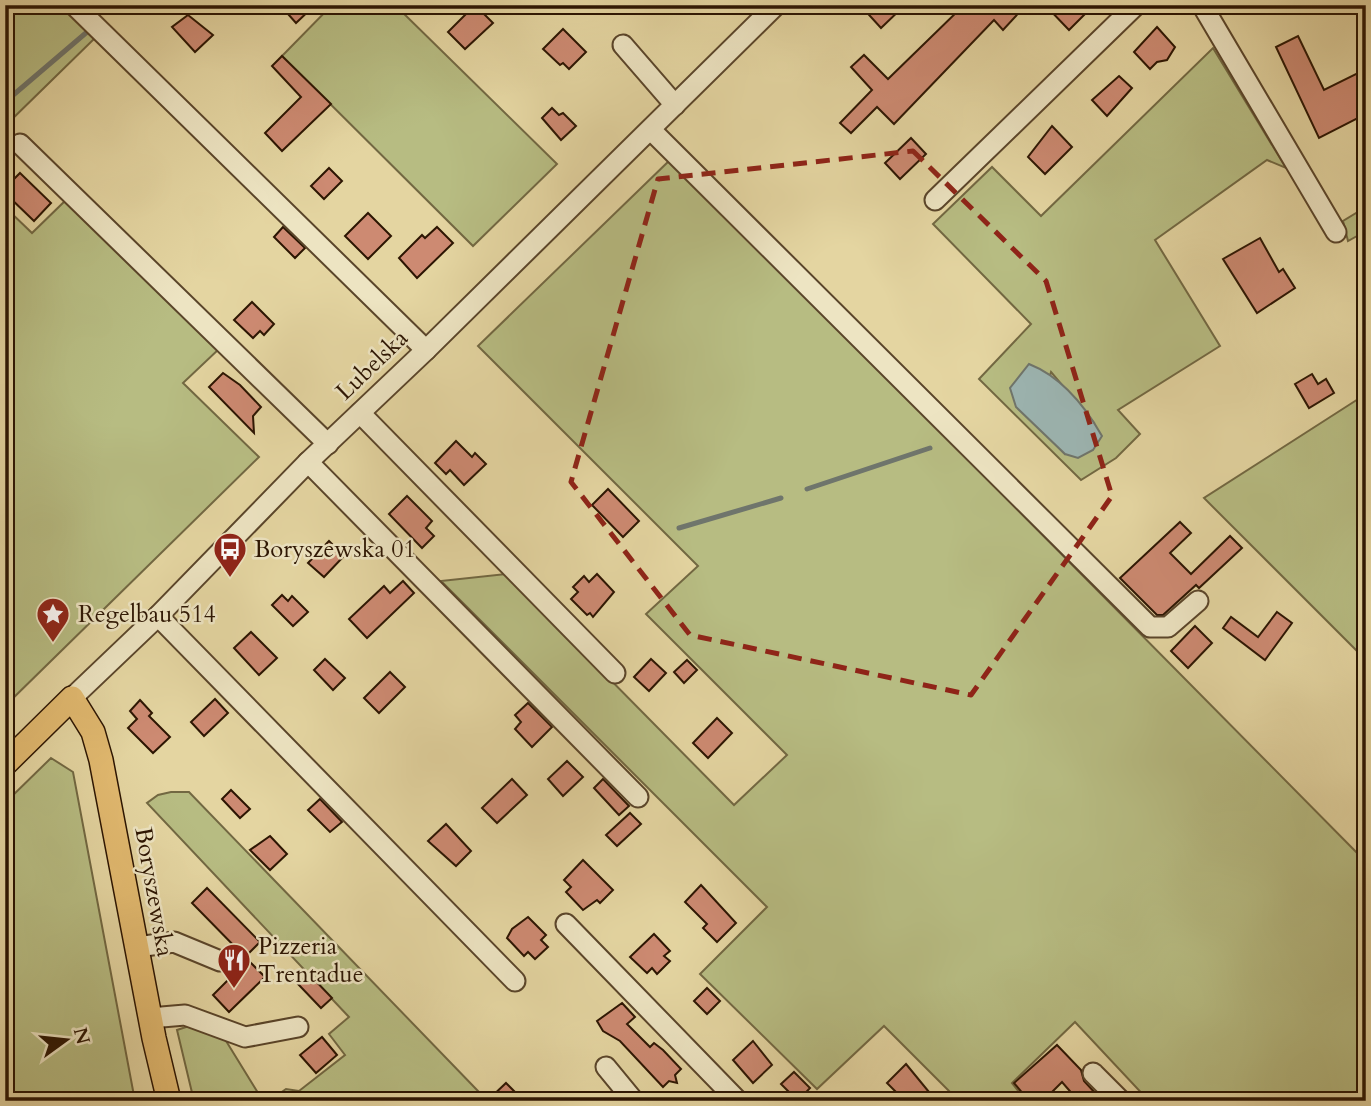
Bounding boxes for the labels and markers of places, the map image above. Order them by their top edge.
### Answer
bus stop icon: Boryszewska 01 [211,530,249,579]
place label: Boryszewska 01 [254,533,416,566]
place icon: Regelbau 514 [34,595,72,644]
place label: Regelbau 514 [78,598,216,631]
place label: Pizzeria Trentadue [258,930,364,991]
restaurant icon: Pizzeria Trentadue [215,941,253,990]

